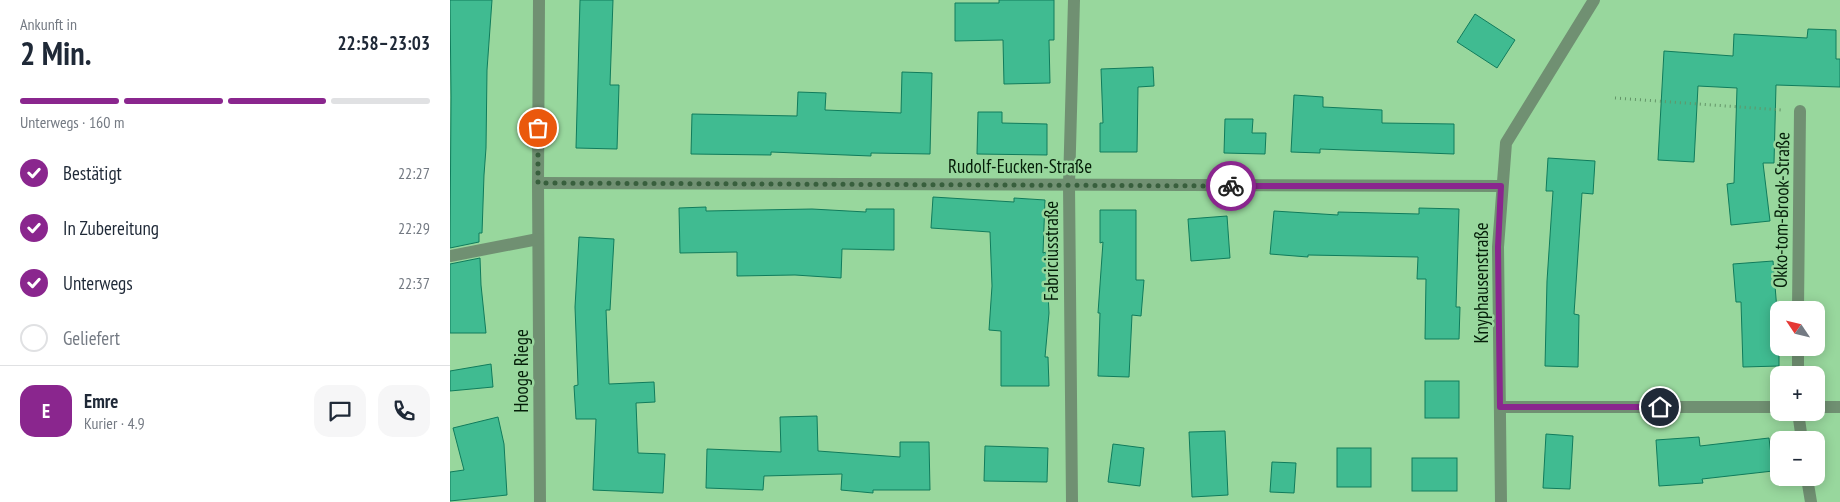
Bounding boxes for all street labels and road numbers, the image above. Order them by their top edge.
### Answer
street label: Okko-tom-Brook-Straße [1768,132,1794,288]
street label: Rudolf-Eucken-Straße [948,154,1092,178]
street label: Fabriciusstraße [1039,201,1063,301]
street label: Knyphausenstraße [1469,222,1493,344]
street label: Hooge Riege [509,329,533,413]

